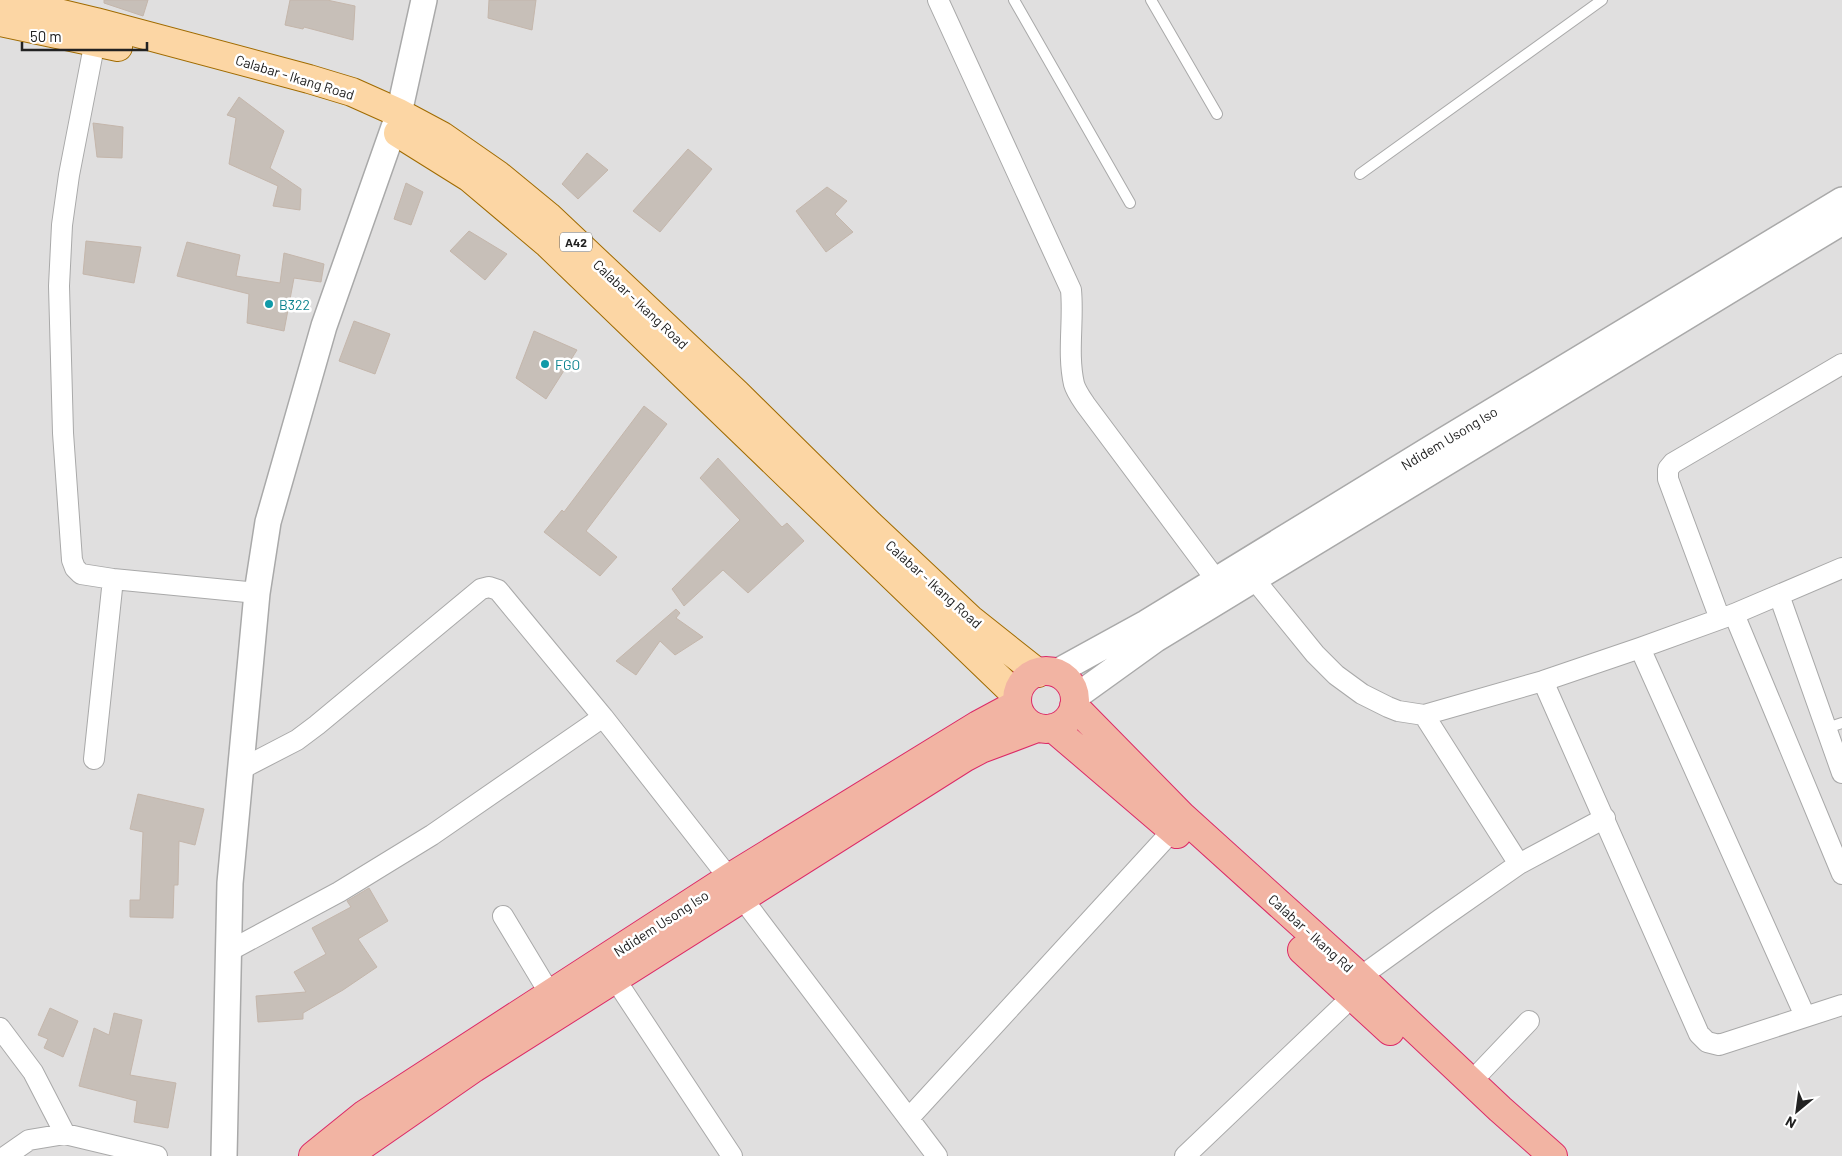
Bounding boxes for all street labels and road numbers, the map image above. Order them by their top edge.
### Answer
street label: Calabar - Ikang Road [234,51,356,103]
road number: A42 [560,232,592,252]
street label: Calabar - Ikang Road [590,256,692,352]
street label: Ndidem Usong Iso [1398,403,1500,473]
street label: Calabar - Ikang Road [882,536,986,632]
street label: Ndidem Usong Iso [610,886,712,960]
street label: Calabar - Ikang Rd [1265,890,1357,976]

